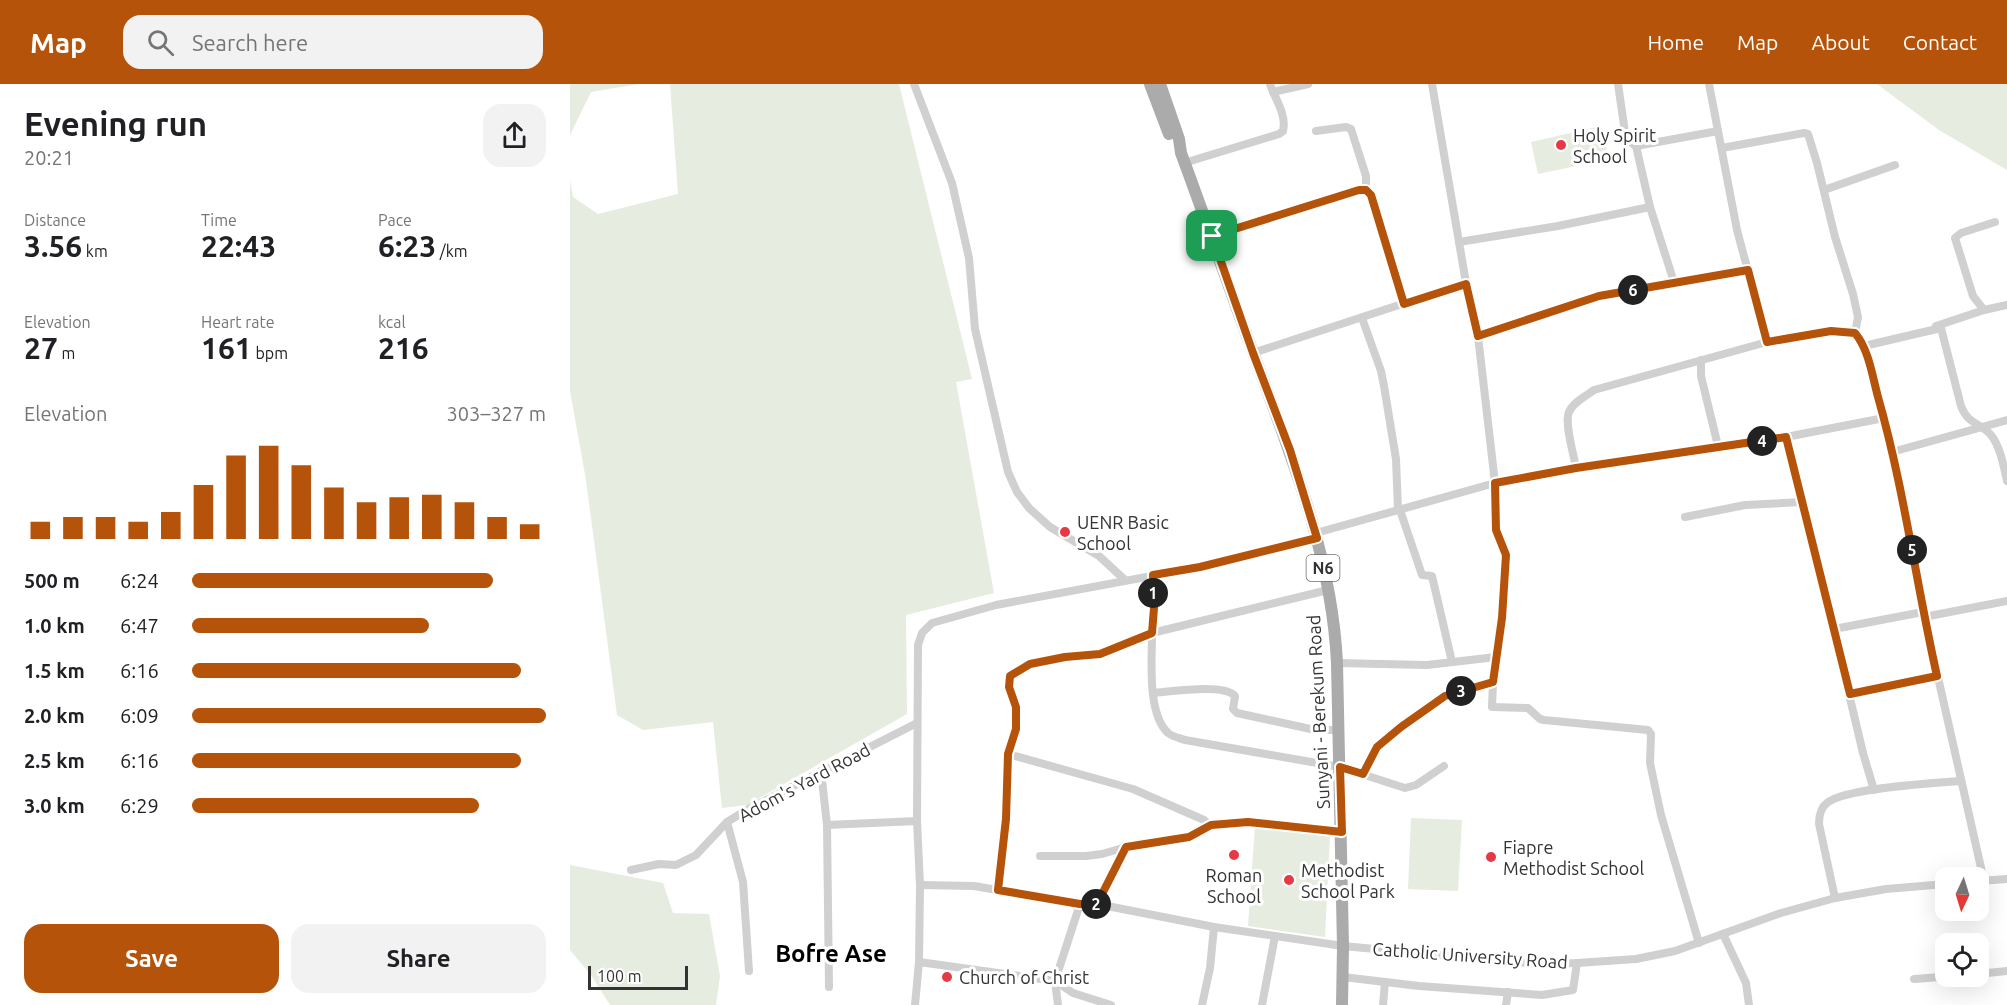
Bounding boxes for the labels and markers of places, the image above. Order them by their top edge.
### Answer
place label: Holy Spirit School [1573,125,1656,166]
marker: Holy Spirit School [1554,138,1568,152]
pin [1186,210,1237,261]
pin: 6 [1618,275,1648,305]
pin: 4 [1747,426,1777,456]
place label: UENR Basic School [1077,512,1169,553]
marker: UENR Basic School [1058,525,1072,539]
pin: 5 [1897,535,1927,565]
pin: 1 [1138,578,1168,608]
pin: 3 [1446,676,1476,706]
place label: Fiapre Methodist School [1503,837,1645,878]
marker: Roman School [1227,848,1241,862]
marker: Fiapre Methodist School [1484,850,1498,864]
place label: Methodist School Park [1301,860,1395,901]
place label: Roman School [1206,865,1262,906]
marker: Methodist School Park [1282,873,1296,887]
pin: 2 [1081,889,1111,919]
place label: Church of Christ [959,967,1089,987]
marker: Church of Christ [940,970,954,984]

